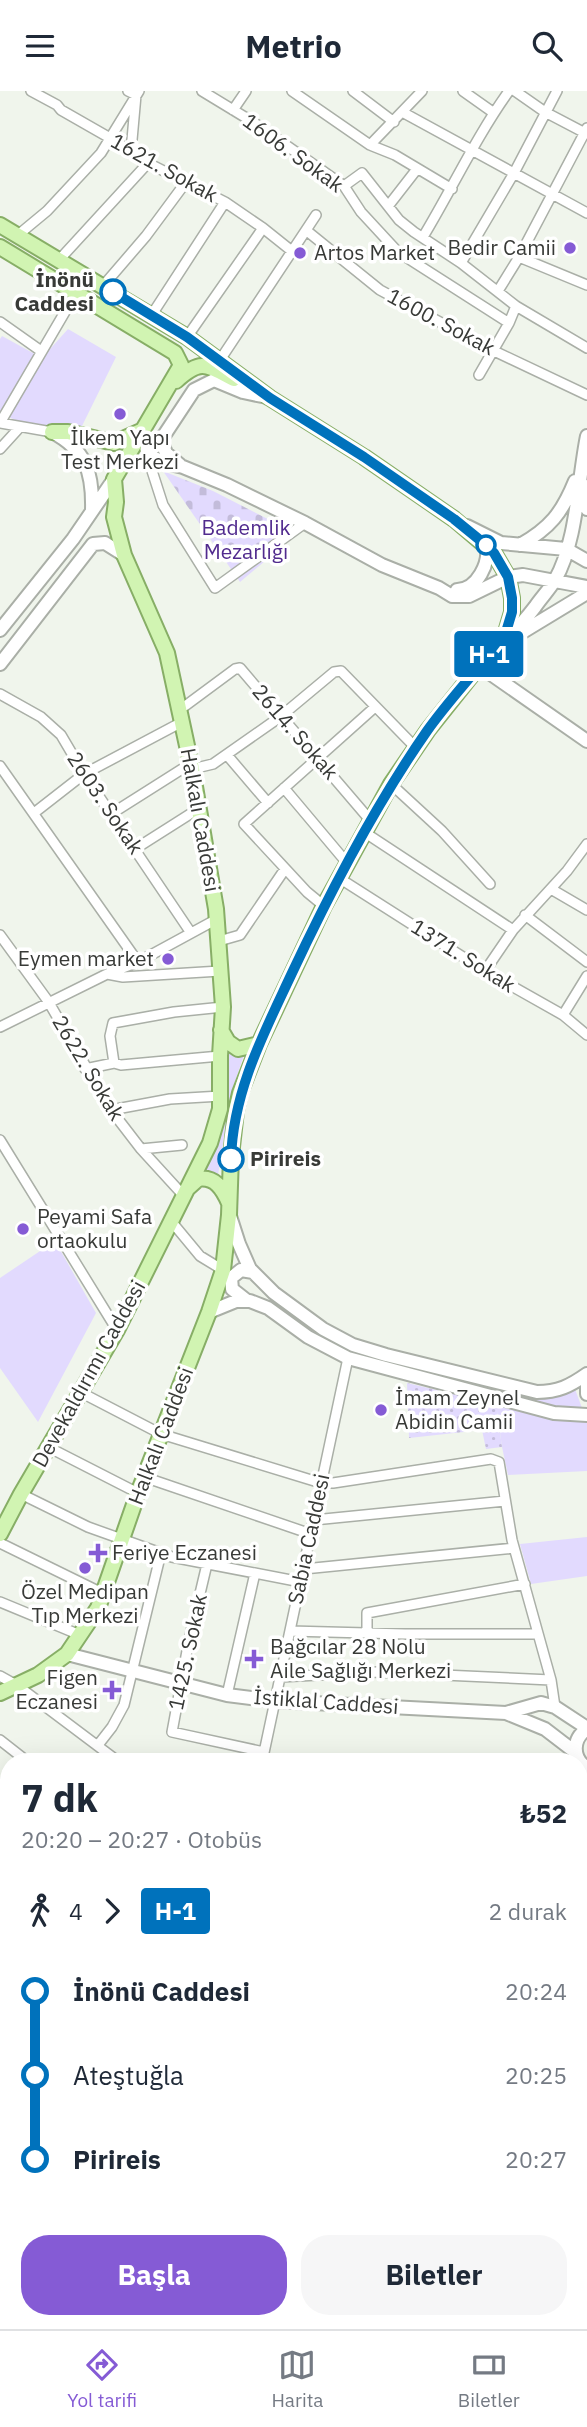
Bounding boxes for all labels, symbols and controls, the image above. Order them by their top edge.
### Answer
text: Metrio [245,25,342,67]
icon: menu [21,27,59,65]
icon: search [528,27,566,65]
street label: 1606. Sokak [238,106,350,198]
street label: 1621. Sokak [106,126,223,208]
place label: Bedir Camii [448,233,556,261]
place label: Artos Market [314,238,435,266]
marker: Bedir Camii [562,240,578,256]
marker: Artos Market [292,245,308,261]
place label: İnönü Caddesi [14,265,94,317]
marker: İnönü Caddesi [100,279,126,305]
street label: 1600. Sokak [383,281,500,361]
marker: İlkem Yapı Test Merkezi [112,406,128,422]
place label: İlkem Yapı Test Merkezi [61,423,179,475]
park label: Bademlik Mezarlığı [202,513,291,565]
unlabelled marker [476,535,496,555]
line badge: H-1 [449,631,529,677]
text: H-1 [468,638,510,670]
street label: 2614. Sokak [246,678,345,785]
street label: 2603. Sokak [61,746,151,859]
street label: Halkalı Caddesi [175,746,227,894]
street label: 1371. Sokak [406,912,521,998]
place label: Eymen market [18,944,154,972]
marker: Eymen market [160,951,176,967]
street label: 2622. Sokak [46,1010,131,1125]
place label: Pirireis [250,1144,321,1172]
marker: Pirireis [218,1146,244,1172]
place label: Peyami Safa ortaokulu [37,1202,152,1254]
marker: Peyami Safa ortaokulu [15,1221,31,1237]
street label: Devekaldırımı Caddesi [25,1275,151,1472]
street label: Halkalı Caddesi [121,1363,199,1509]
place label: İmam Zeynel Abidin Camii [395,1383,520,1435]
marker: İmam Zeynel Abidin Camii [373,1402,389,1418]
street label: Sabia Caddesi [281,1471,336,1607]
place label: Feriye Eczanesi [112,1538,257,1566]
marker: Feriye Eczanesi [90,1545,106,1561]
marker: Özel Medipan Tıp Merkezi [77,1560,93,1576]
place label: Özel Medipan Tıp Merkezi [21,1577,149,1629]
street label: 1425. Sokak [161,1591,213,1713]
place label: Bağcılar 28 Nolu Aile Sağlığı Merkezi [270,1632,451,1684]
marker: Bağcılar 28 Nolu Aile Sağlığı Merkezi [244,1649,264,1669]
place label: Figen Eczanesi [16,1663,98,1715]
marker: Figen Eczanesi [104,1682,120,1698]
street label: İstiklal Caddesi [253,1682,400,1720]
text: 7 dk [21,1773,98,1822]
text: ₺52 [520,1796,567,1830]
text: 20:20 – 20:27 · Otobüs [21,1824,262,1854]
icon: walk [21,1892,59,1930]
icon: forward [93,1892,131,1930]
text: H-1 [155,1895,196,1927]
text: 4 [69,1896,83,1926]
text: 2 durak [489,1896,567,1926]
text: İnönü Caddesi [73,1974,250,2008]
text: 20:24 [505,1976,567,2006]
text: Ateştuğla [73,2058,184,2092]
text: 20:25 [505,2060,567,2090]
text: Pirireis [73,2142,161,2176]
text: 20:27 [505,2144,567,2174]
button: Başla [21,2235,287,2315]
button: Biletler [301,2235,567,2315]
tab: Yol tarifi [67,2346,137,2412]
tab: Harita [271,2346,324,2412]
tab: Biletler [458,2346,520,2412]

